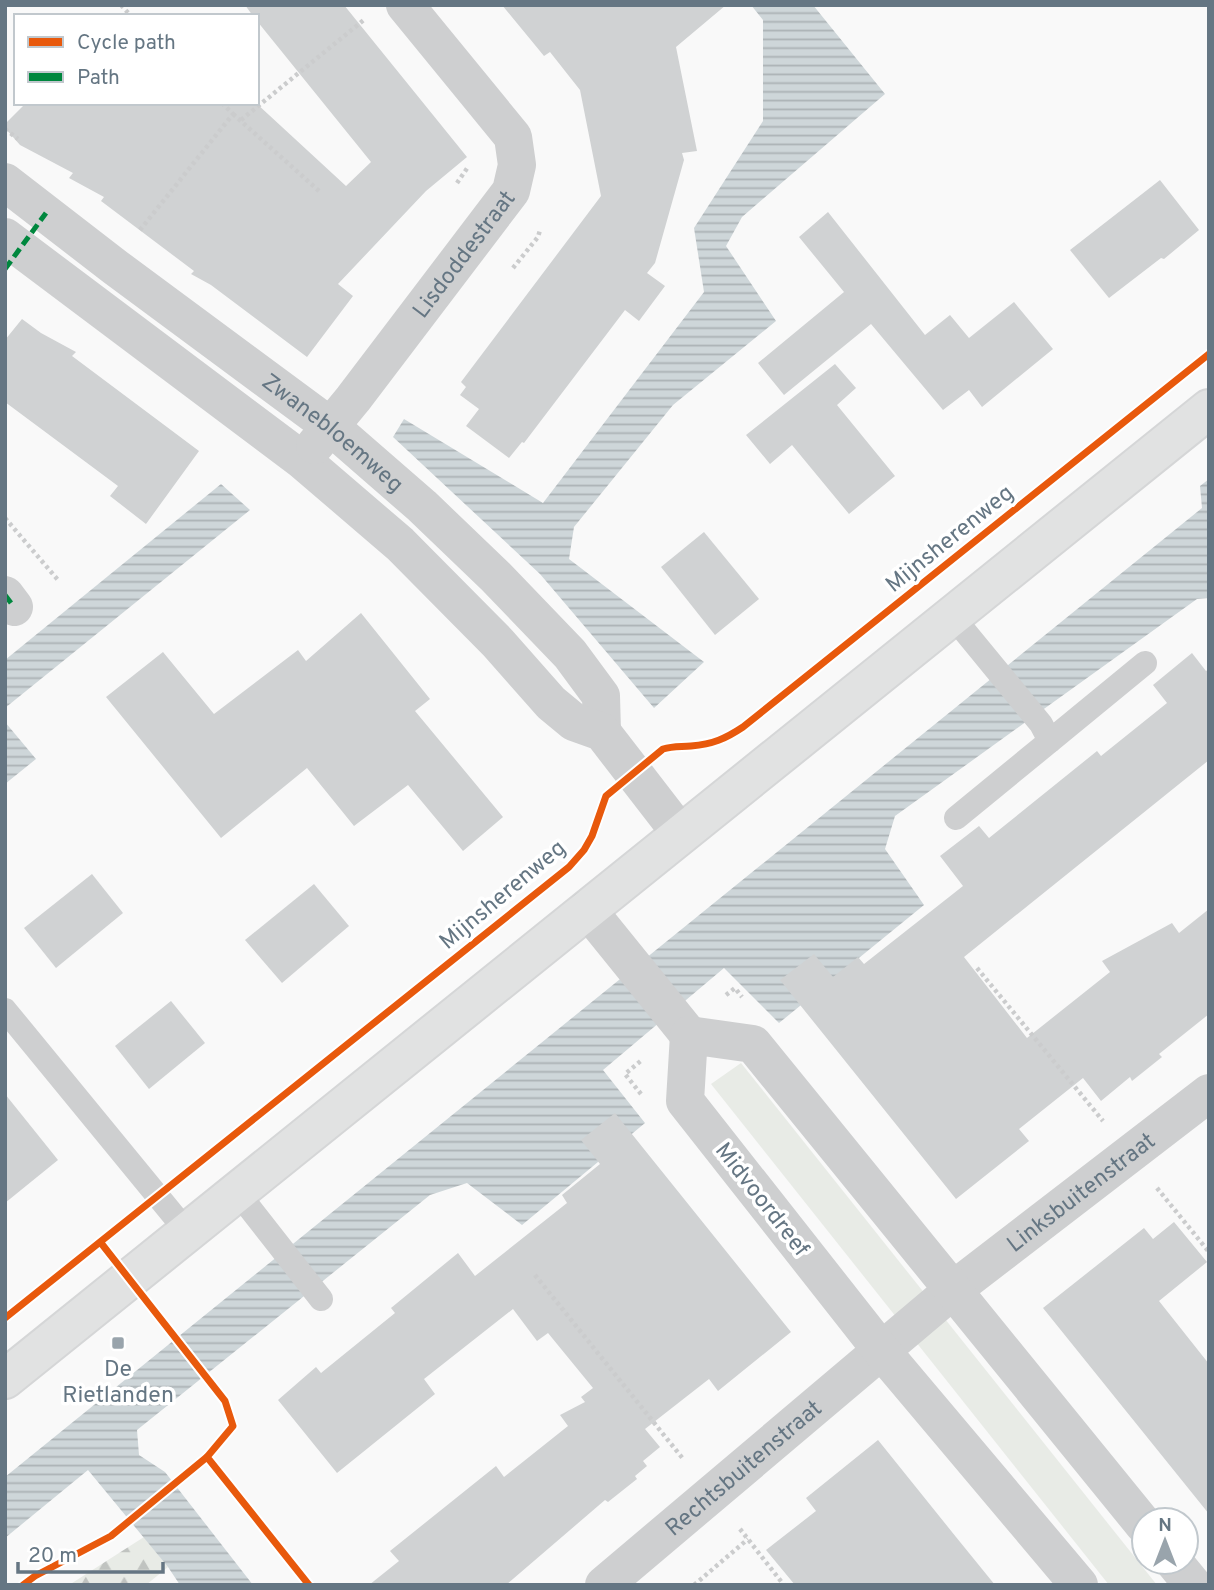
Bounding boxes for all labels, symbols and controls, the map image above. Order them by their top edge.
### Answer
legend [14,14,259,105]
text: Cycle path [77,30,176,57]
text: Path [77,65,120,92]
street label: Lisdoddestraat [407,186,523,325]
street label: Zwanebloemweg [255,369,409,500]
street label: Mijnsherenweg [881,480,1020,600]
street label: Mijnsherenweg [434,835,573,957]
street label: Linksbuitenstraat [1002,1128,1162,1260]
street label: Midvoordreef [707,1138,815,1264]
marker: De Rietlanden [110,1335,126,1351]
place label: De Rietlanden [62,1356,174,1411]
street label: Rechtsbuitenstraat [660,1395,829,1544]
north arrow [1130,1506,1200,1576]
text: N [1158,1514,1172,1538]
scale bar [18,1530,163,1574]
text: 20 m [28,1543,77,1570]

